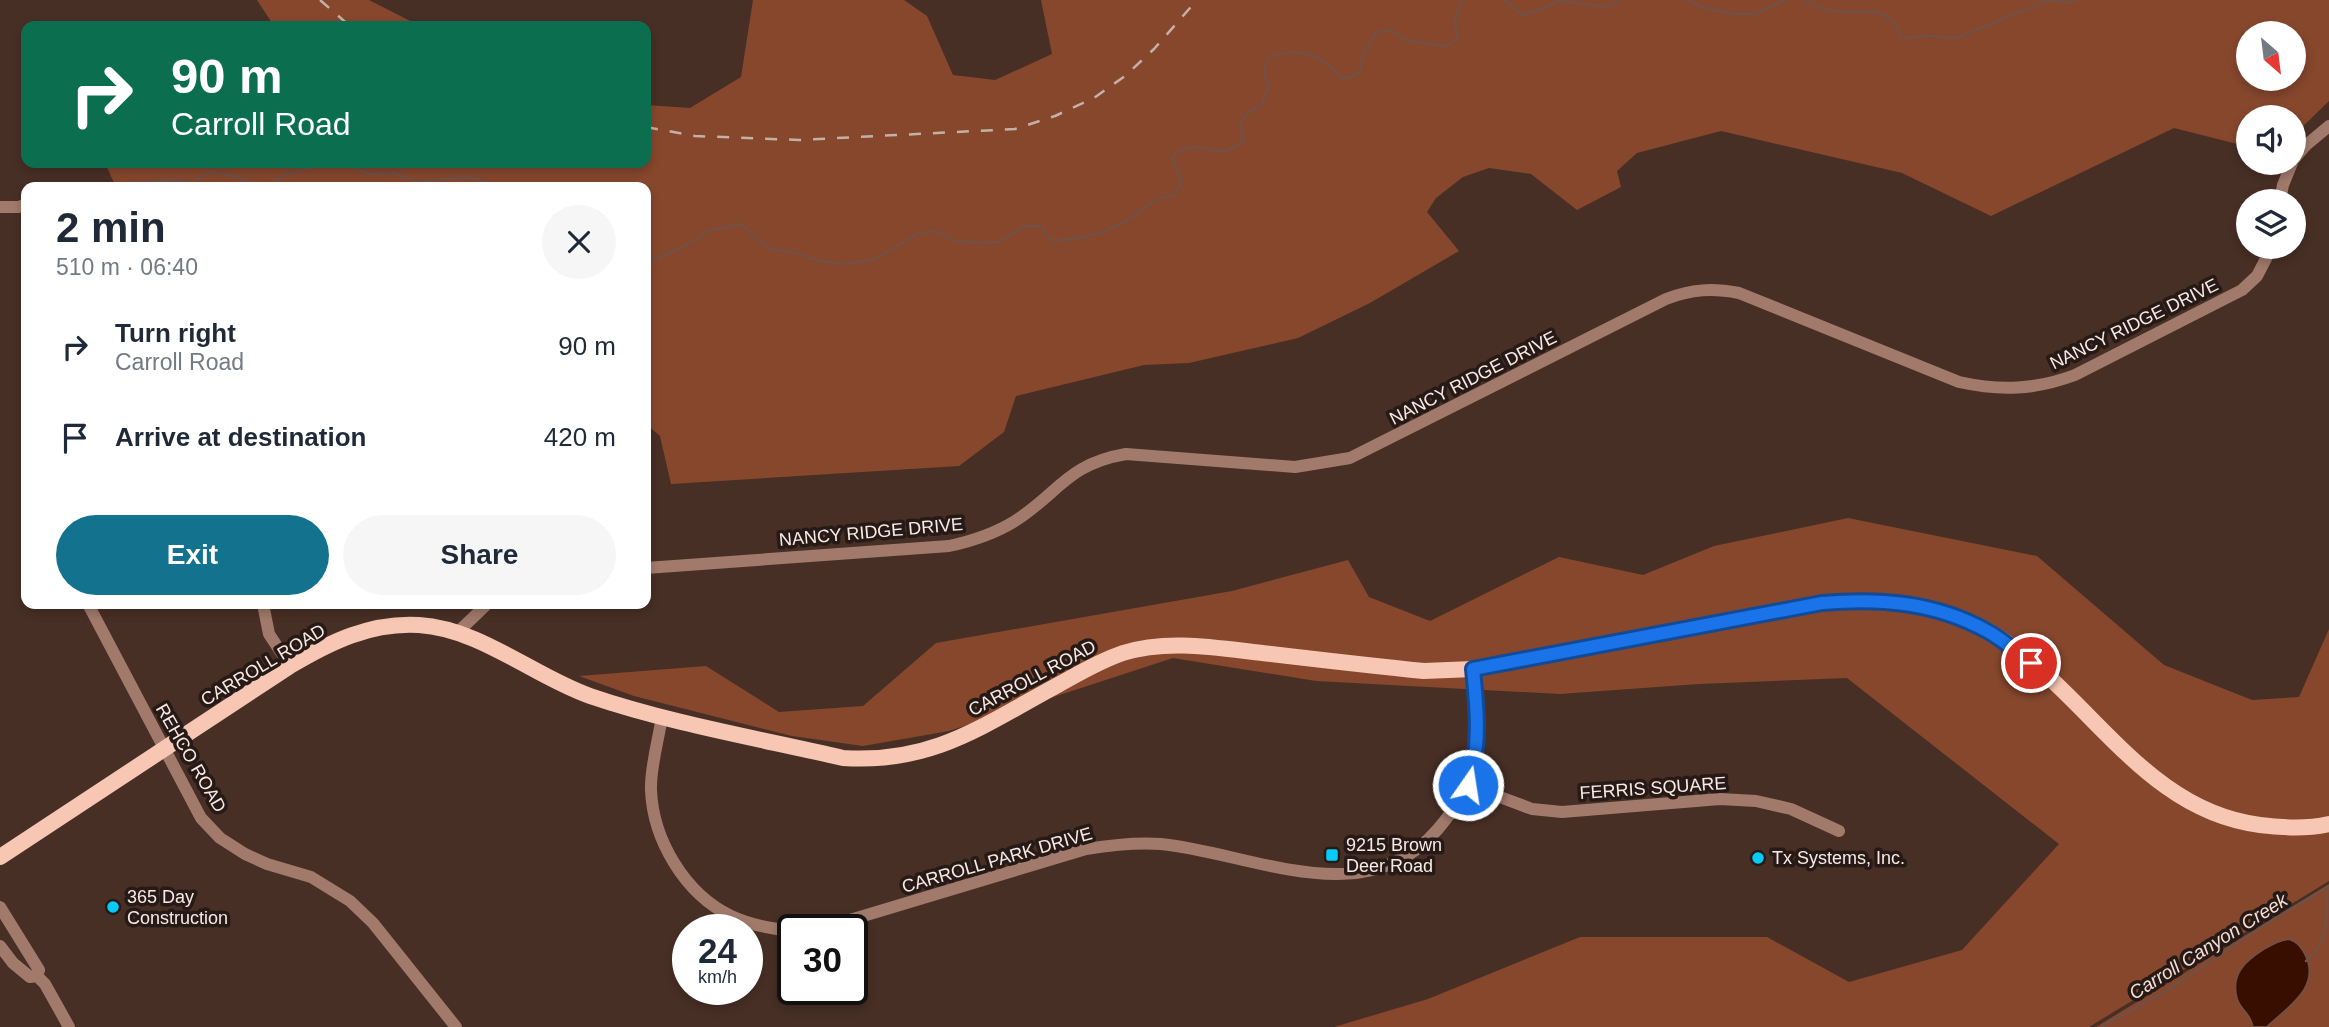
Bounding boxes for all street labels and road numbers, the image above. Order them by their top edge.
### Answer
street label: NANCY RIDGE DRIVE [2047,275,2221,373]
street label: NANCY RIDGE DRIVE [1386,327,1560,429]
street label: NANCY RIDGE DRIVE [778,514,964,550]
street label: CARROLL ROAD [197,620,329,710]
street label: CARROLL ROAD [965,636,1099,720]
street label: REHCO ROAD [152,700,230,816]
street label: FERRIS SQUARE [1579,773,1727,803]
street label: CARROLL PARK DRIVE [900,823,1094,897]

